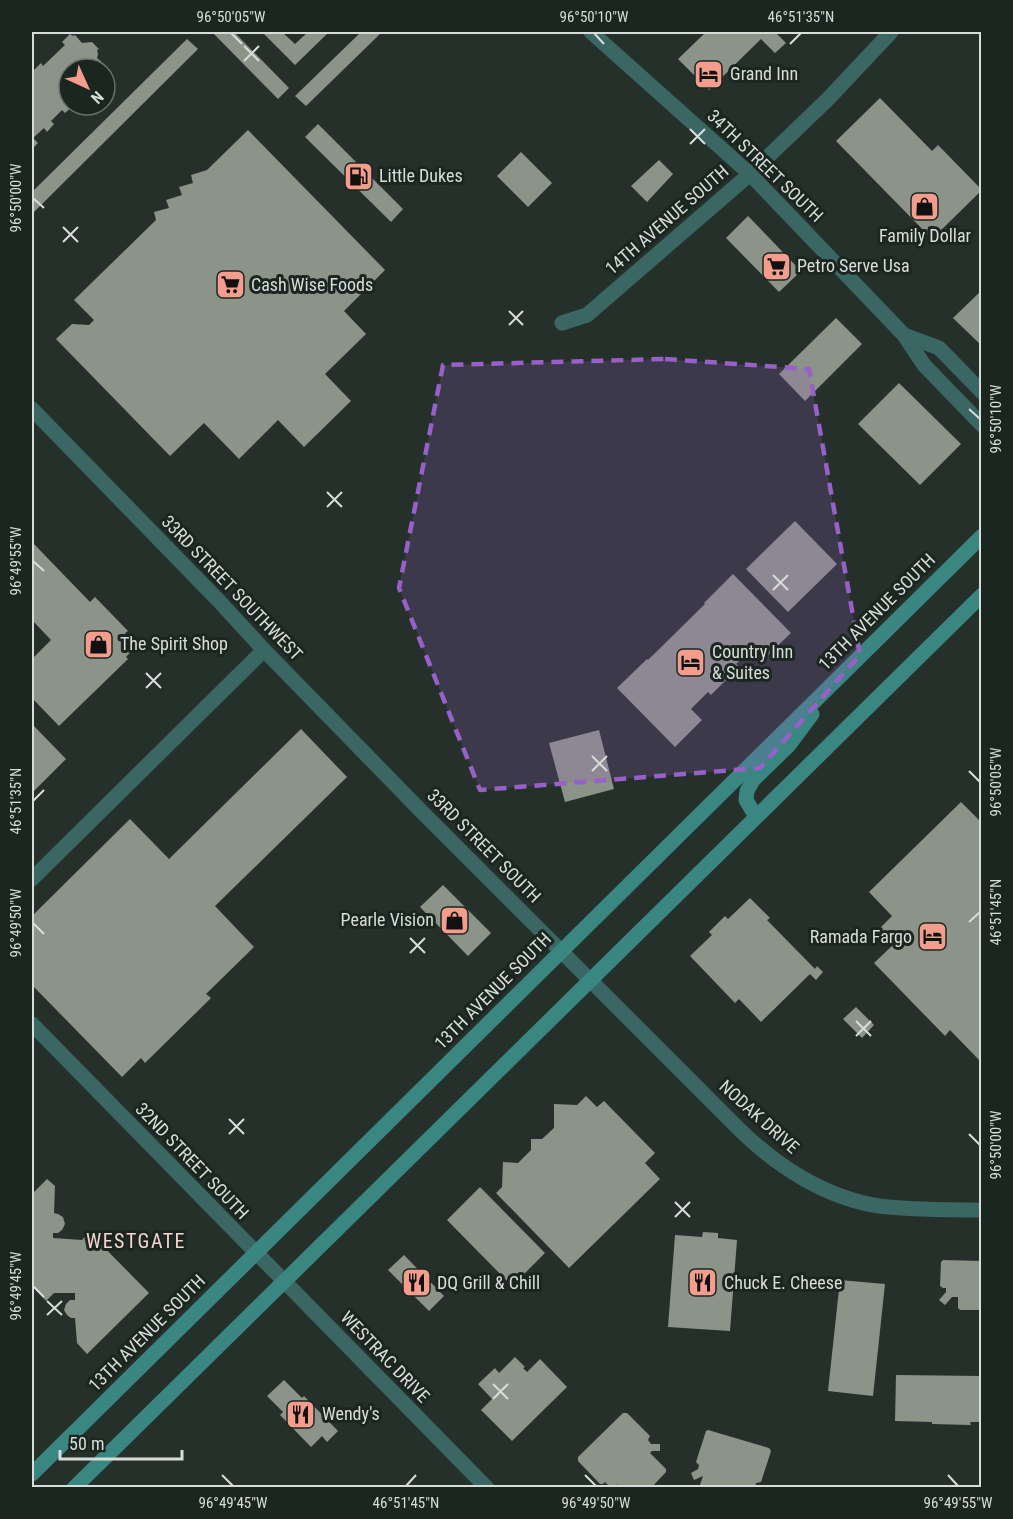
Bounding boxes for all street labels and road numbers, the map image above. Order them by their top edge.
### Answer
street label: 34TH STREET SOUTH [703,105,828,226]
street label: 14TH AVENUE SOUTH [601,160,733,279]
street label: 33RD STREET SOUTHWEST [158,511,307,664]
street label: 13TH AVENUE SOUTH [814,549,939,674]
street label: 33RD STREET SOUTH [423,784,546,907]
street label: 13TH AVENUE SOUTH [430,928,555,1053]
street label: NODAK DRIVE [715,1075,803,1158]
street label: 32ND STREET SOUTH [131,1098,253,1223]
street label: 13TH AVENUE SOUTH [84,1270,209,1395]
street label: WESTRAC DRIVE [337,1307,434,1407]

